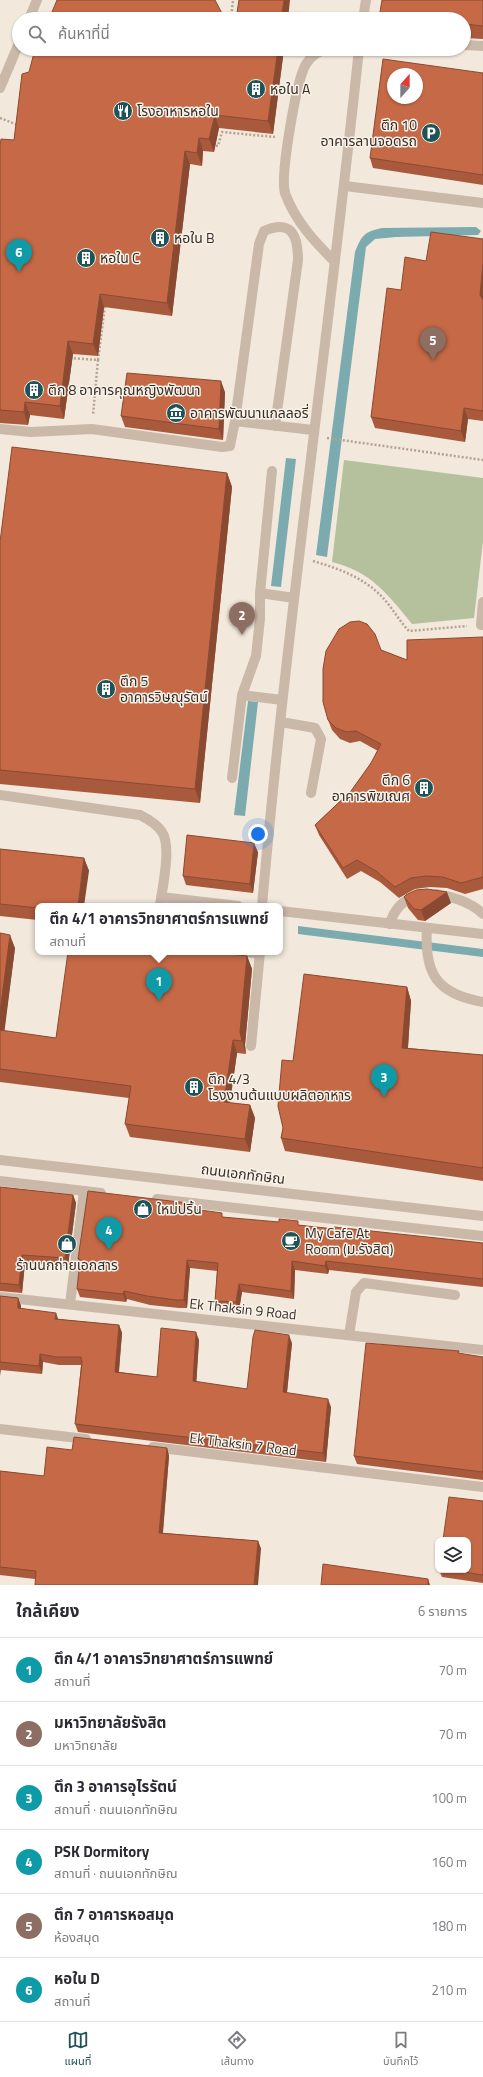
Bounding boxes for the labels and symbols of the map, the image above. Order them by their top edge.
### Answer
north arrow [387,68,423,104]
building icon: หอใน A [245,78,267,100]
place label: หอใน A [270,78,311,99]
restaurant icon: โรงอาหารหอใน [112,100,134,122]
place label: โรงอาหารหอใน [137,100,219,121]
place label: ตึก 10 อาคารลานจอดรถ [321,114,417,151]
parking icon: ตึก 10 อาคารลานจอดรถ [420,122,442,144]
building icon: หอใน B [149,227,171,249]
place label: หอใน B [174,227,215,248]
pin: 6 [6,239,32,272]
building icon: หอใน C [75,247,97,269]
place label: หอใน C [100,247,140,268]
pin: 5 [420,327,446,360]
building icon: ตึก 8 อาคารคุณหญิงพัฒนา [23,379,45,401]
place label: ตึก 8 อาคารคุณหญิงพัฒนา [48,379,201,400]
museum icon: อาคารพัฒนาแกลลอรี่ [165,402,187,424]
place label: อาคารพัฒนาแกลลอรี่ [190,402,309,423]
pin: 2 [229,602,255,635]
place label: ตึก 5 อาคารวิษณุรัตน์ [120,670,208,707]
building icon: ตึก 5 อาคารวิษณุรัตน์ [95,678,117,700]
place label: ตึก 6 อาคารพิฆเณศ [332,769,410,806]
building icon: ตึก 6 อาคารพิฆเณศ [413,777,435,799]
your location [248,824,268,844]
pin: 1 [146,968,172,1001]
pin: 3 [371,1064,397,1097]
place label: ตึก 4/3 โรงงานต้นแบบผลิตอาหาร [208,1068,351,1105]
building icon: ตึก 4/3 โรงงานต้นแบบผลิตอาหาร [183,1076,205,1098]
street label: ถนนเอกทักษิณ [200,1158,286,1189]
shop icon: ใหม่ปริ้น [132,1198,154,1220]
place label: ใหม่ปริ้น [157,1198,202,1219]
pin: 4 [96,1217,122,1250]
place label: My Cafe At Room (ม.รังสิต) [305,1222,393,1259]
cafe icon: My Cafe At Room (ม.รังสิต) [280,1230,302,1252]
shop icon: ร้านนกถ่ายเอกสาร [56,1233,78,1255]
place label: ร้านนกถ่ายเอกสาร [16,1254,118,1275]
street label: Ek Thaksin 9 Road [188,1292,298,1325]
street label: Ek Thaksin 7 Road [188,1427,298,1460]

